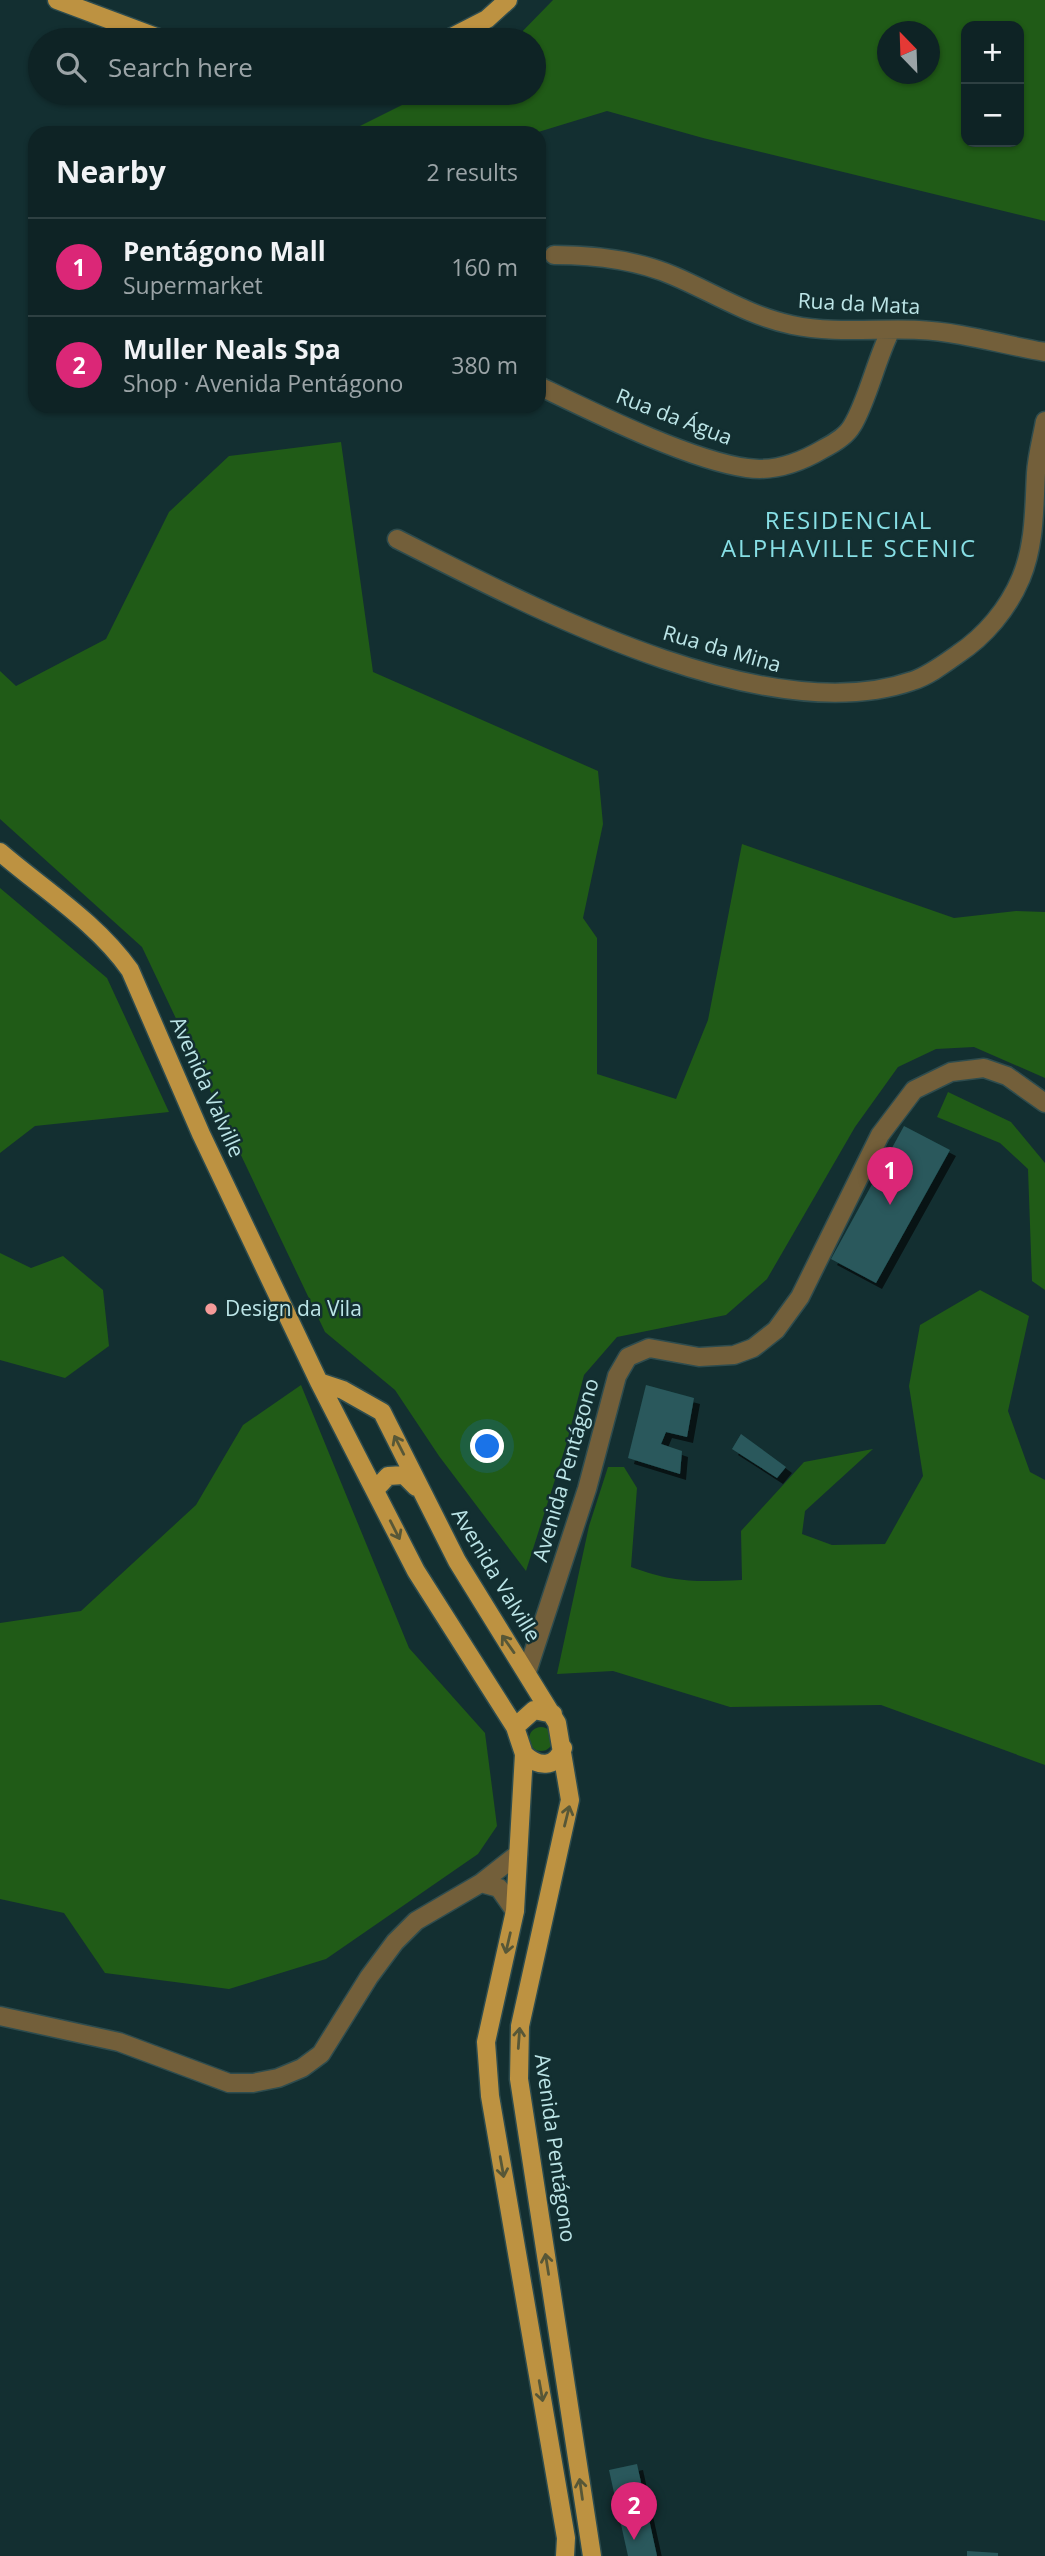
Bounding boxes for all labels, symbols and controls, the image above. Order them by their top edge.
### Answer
north arrow [877,21,940,84]
map controls [961,21,1024,147]
button: + [961,21,1024,84]
search box [28,28,546,105]
icon: search [52,48,90,86]
text: Search here [108,49,253,85]
button: − [961,84,1024,147]
text: Nearby [56,151,166,192]
text: 2 results [427,156,518,188]
text: Pentágono Mall [123,233,326,269]
text: 1 [72,251,86,283]
text: 160 m [451,251,518,283]
text: Supermarket [123,269,263,301]
street label: Rua da Mata [797,286,921,320]
text: Muller Neals Spa [123,331,341,367]
text: 2 [72,349,86,381]
text: 380 m [451,349,518,381]
text: Shop · Avenida Pentágono [123,367,403,399]
street label: Rua da Água [612,381,736,451]
district label: RESIDENCIAL ALPHAVILLE SCENIC [721,503,977,564]
street label: Rua da Mina [660,618,785,678]
street label: Avenida Valville [164,1012,251,1161]
pin: 1 [867,1147,913,1205]
place label: Design da Vila [225,1294,362,1322]
marker: Design da Vila [203,1301,219,1317]
street label: Avenida Pentágono [525,1375,605,1565]
your location [470,1429,504,1463]
one-way arrow [391,1435,405,1456]
street label: Avenida Valville [446,1502,548,1647]
one-way arrow [389,1519,403,1540]
one-way arrow [501,1635,515,1654]
one-way arrow [560,1805,574,1828]
one-way arrow [500,1931,514,1954]
one-way arrow [513,2028,526,2050]
street label: Avenida Pentágono [529,2052,583,2244]
one-way arrow [496,2155,509,2178]
one-way arrow [540,2253,553,2276]
one-way arrow [535,2380,548,2402]
one-way arrow [574,2478,587,2501]
pin: 2 [611,2482,657,2540]

